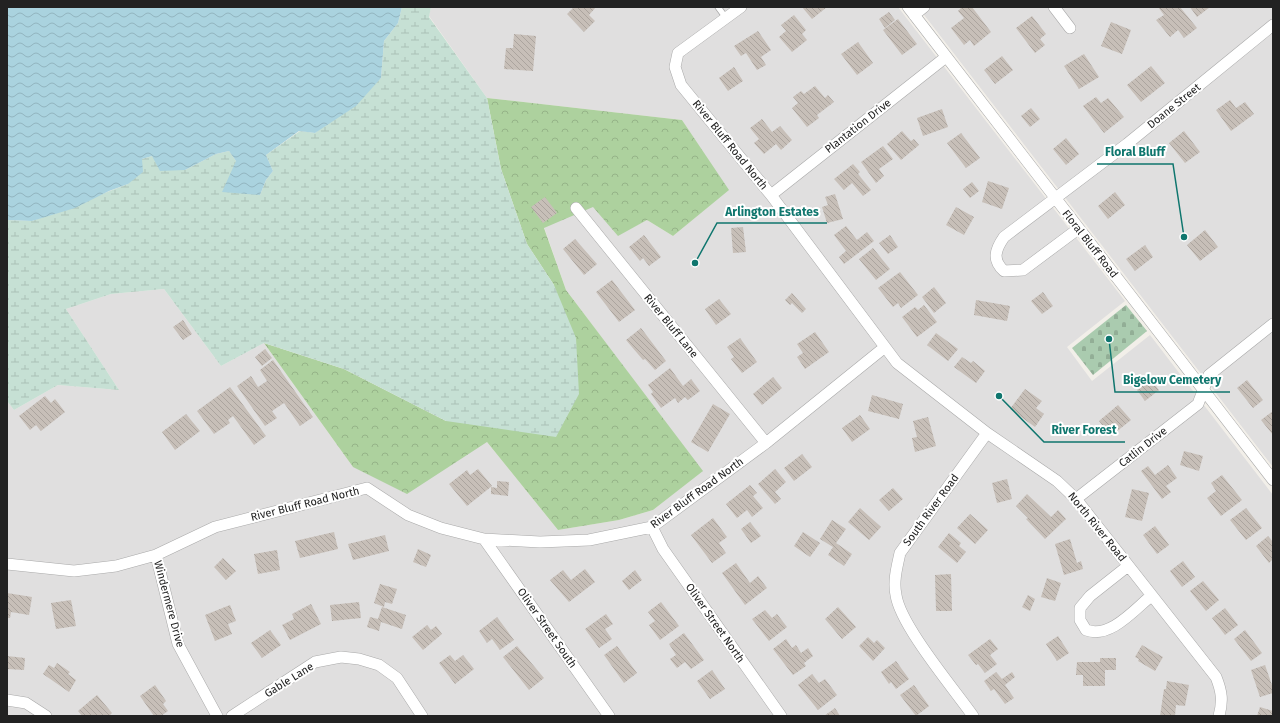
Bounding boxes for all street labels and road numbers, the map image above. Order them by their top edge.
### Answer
street label: Doane Street [1145,81,1203,131]
street label: Plantation Drive [822,96,894,156]
street label: River Bluff Road North [690,97,770,193]
street label: Floral Bluff Road [1059,207,1121,281]
street label: River Bluff Lane [641,291,701,361]
street label: Catlin Drive [1116,424,1170,470]
street label: River Bluff Road North [648,455,746,531]
street label: South River Road [901,471,961,549]
street label: River Bluff Road North [249,484,361,524]
street label: North River Road [1065,490,1129,564]
street label: Windermere Drive [151,559,187,649]
street label: Oliver Street North [683,581,747,665]
street label: Oliver Street South [515,586,579,670]
street label: Gable Lane [262,660,316,700]

